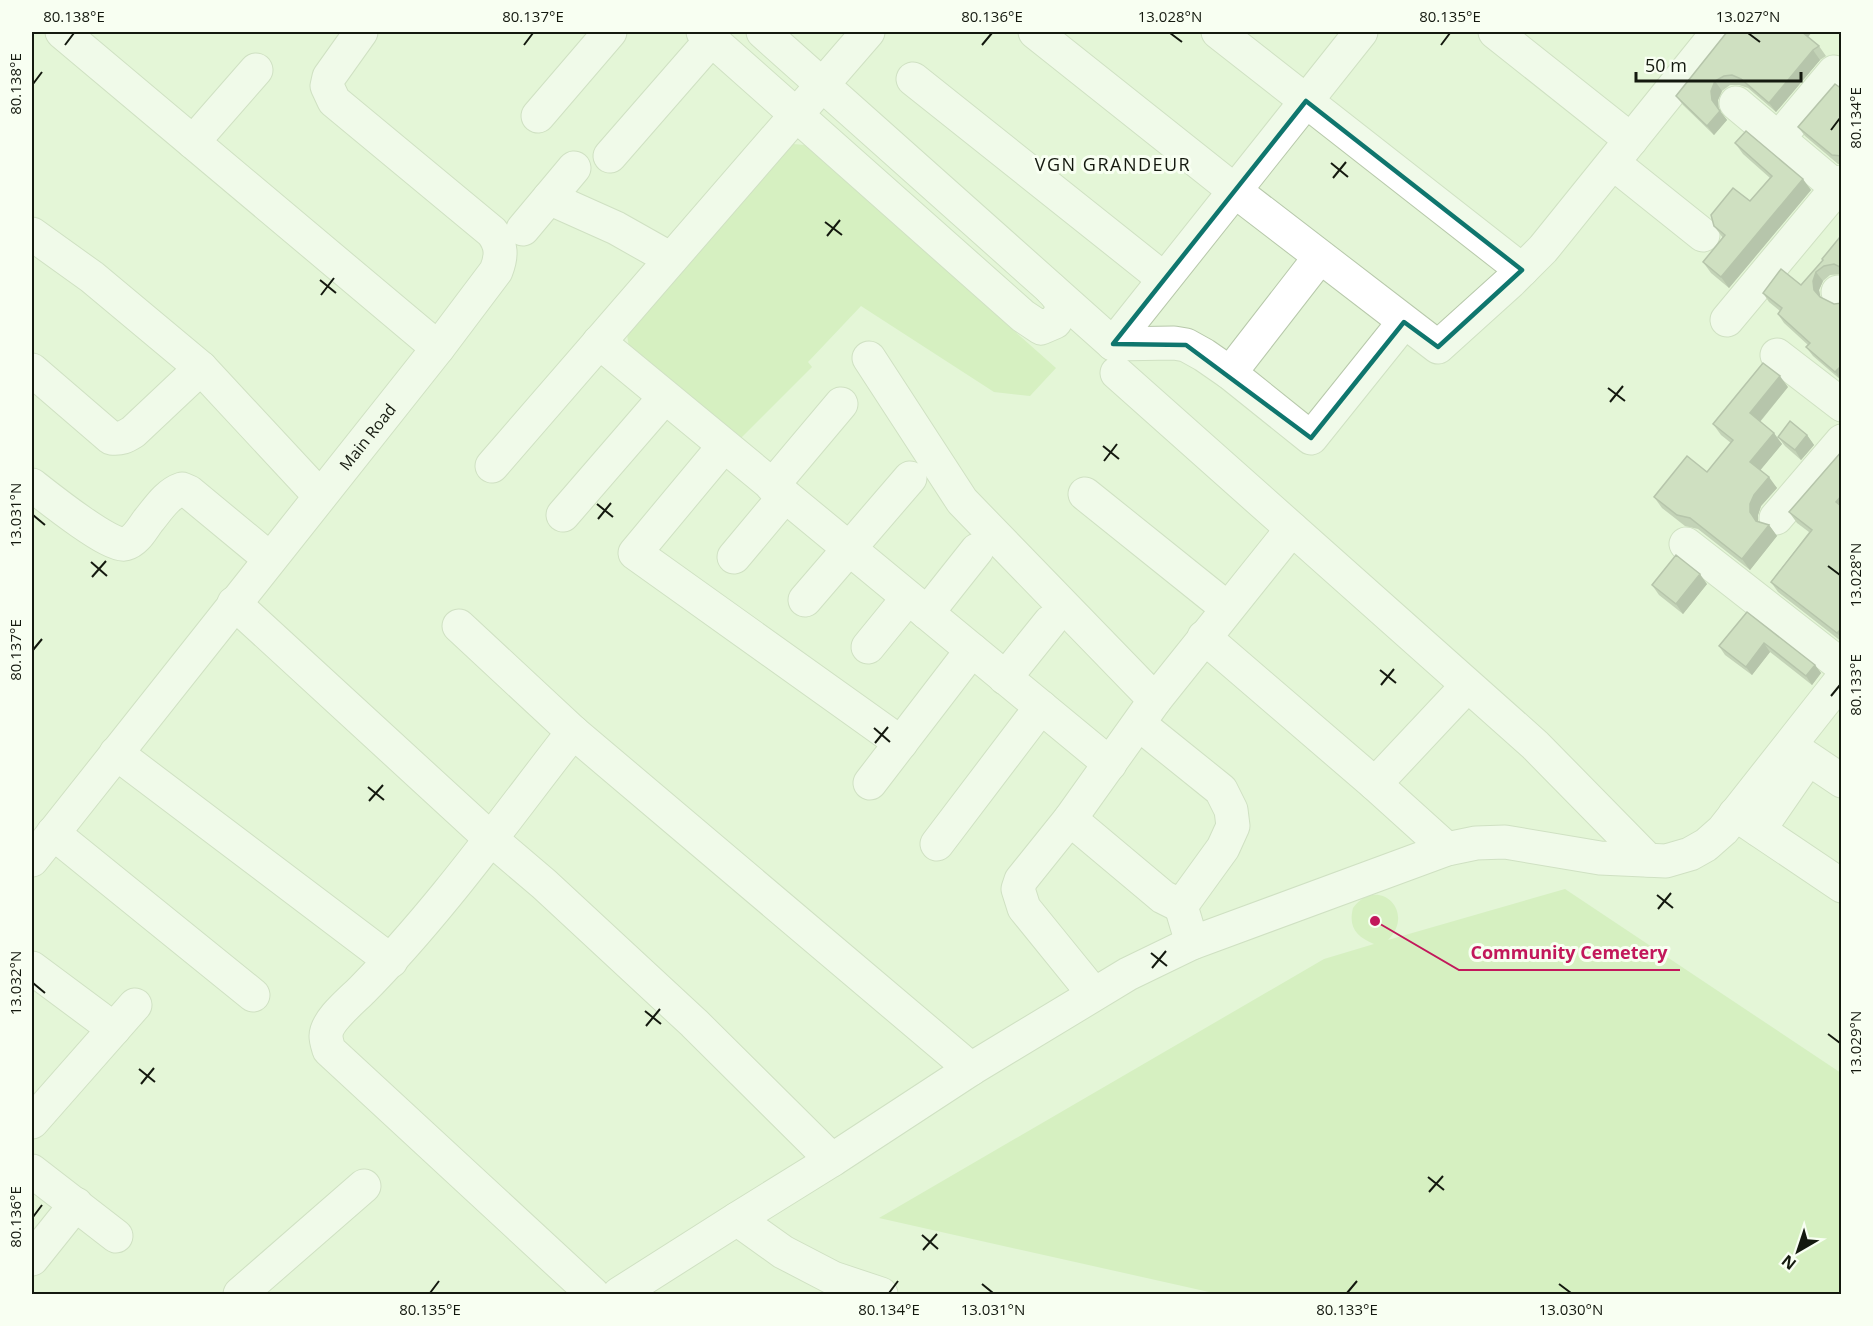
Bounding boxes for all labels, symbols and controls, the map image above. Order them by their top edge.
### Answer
text: 80.138°E [43,6,105,26]
text: 80.137°E [502,6,564,26]
text: 80.136°E [961,6,1023,26]
text: 13.028°N [1138,6,1202,26]
text: 80.135°E [1419,6,1481,26]
text: 13.027°N [1716,6,1780,26]
scale bar [1636,45,1801,83]
text: 80.138°E [5,53,25,115]
text: 50 m [1645,53,1687,77]
text: 80.134°E [1845,87,1865,149]
district label: VGN GRANDEUR [1035,152,1191,176]
street label: Main Road [334,399,401,475]
text: 13.031°N [5,483,25,547]
text: 13.028°N [1845,543,1865,607]
text: 80.137°E [5,619,25,681]
text: 80.133°E [1845,654,1865,716]
callout: Community Cemetery [1459,934,1680,970]
text: Community Cemetery [1470,940,1668,964]
text: 13.032°N [5,951,25,1015]
text: 13.029°N [1845,1011,1865,1075]
text: 80.136°E [5,1186,25,1248]
north arrow [1768,1221,1828,1281]
text: N [1777,1250,1801,1275]
text: 80.135°E [399,1299,461,1319]
text: 80.134°E [858,1299,920,1319]
text: 13.031°N [961,1299,1025,1319]
text: 80.133°E [1316,1299,1378,1319]
text: 13.030°N [1539,1299,1603,1319]

